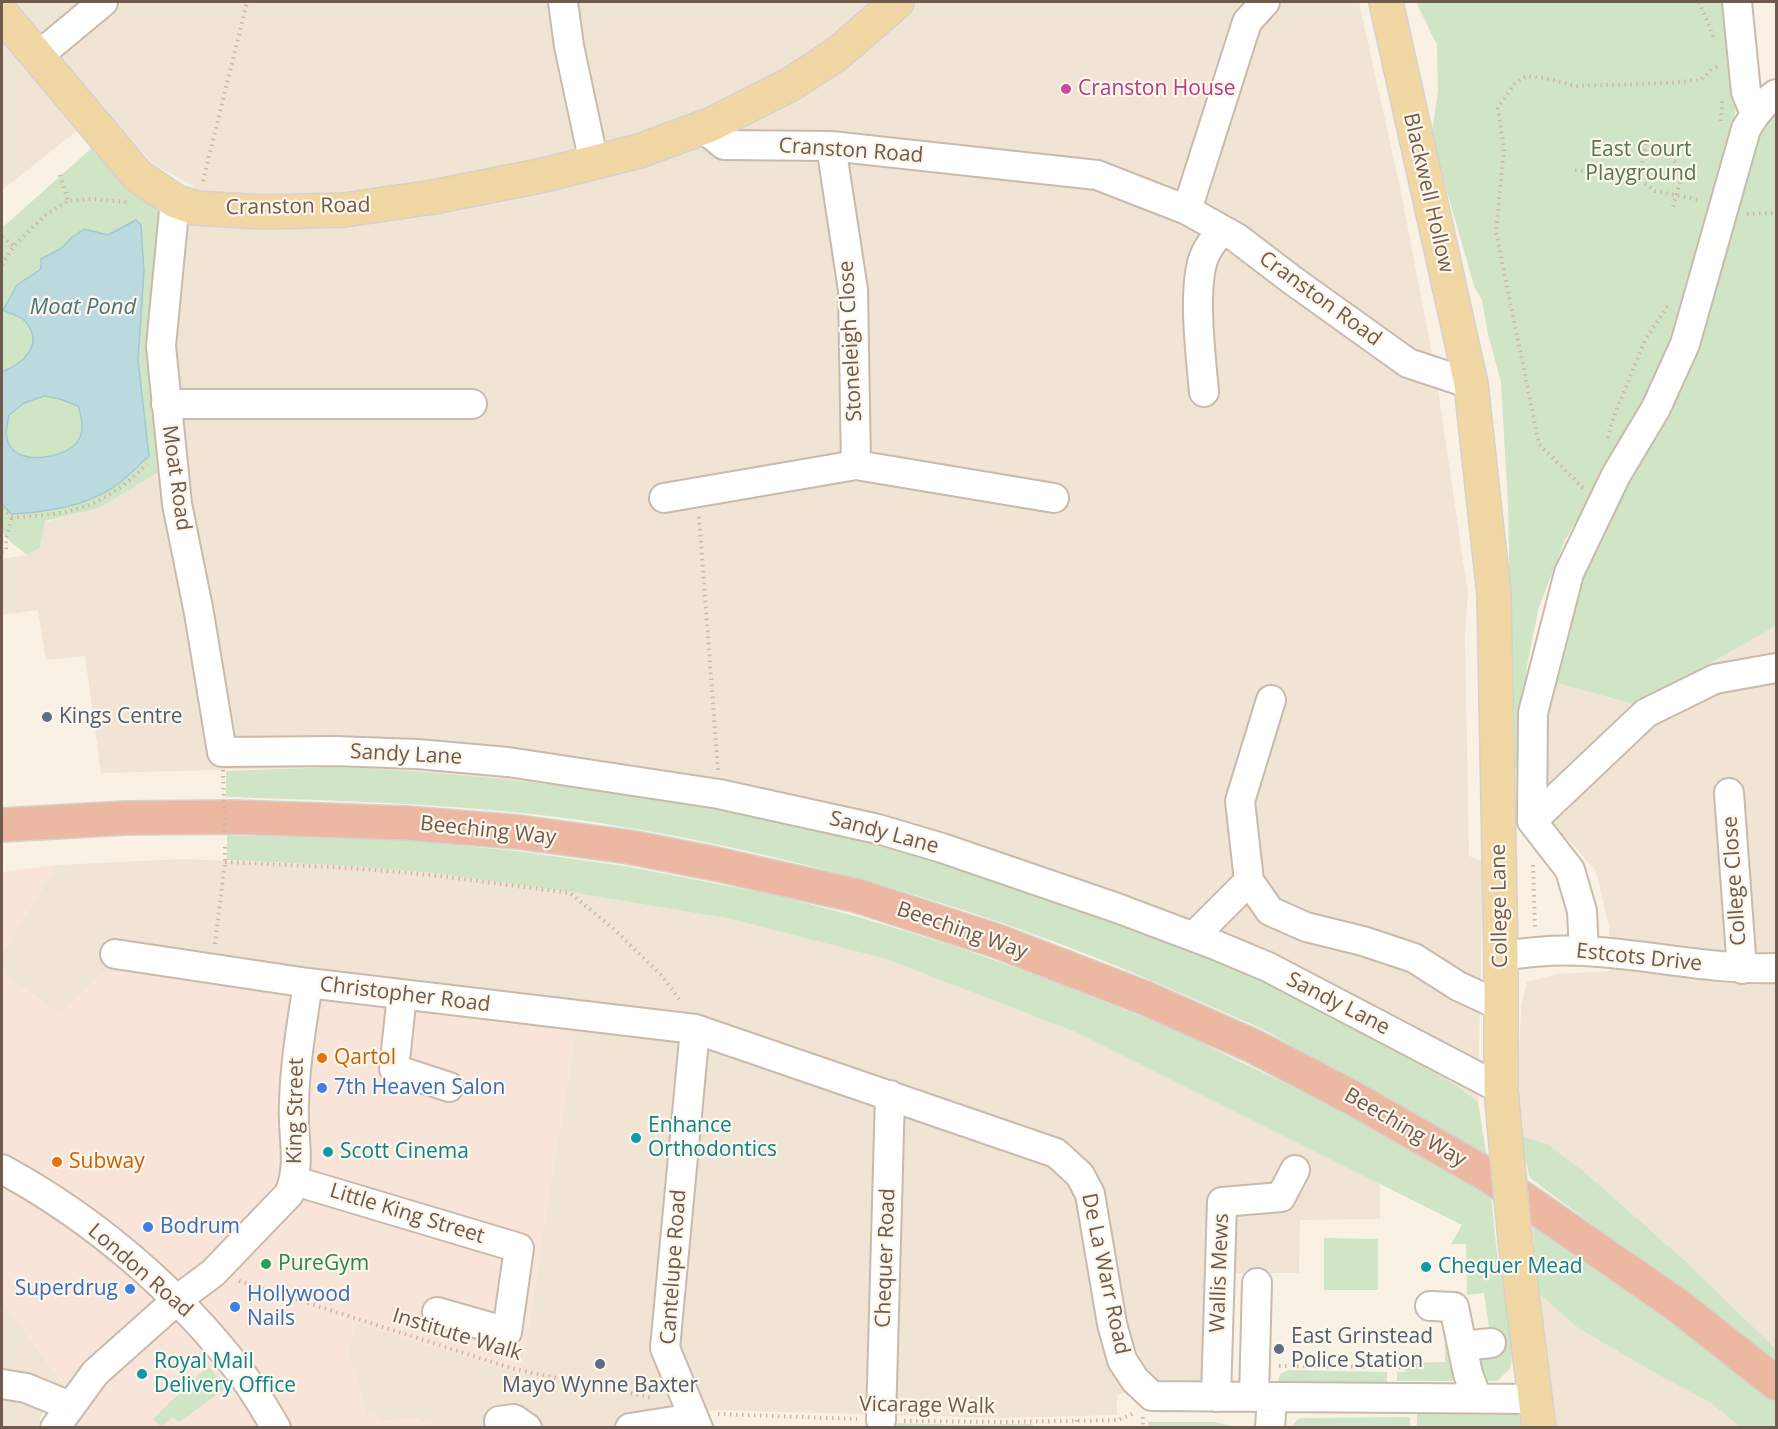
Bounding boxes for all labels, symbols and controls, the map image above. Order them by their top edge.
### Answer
place label: Cranston House [1078,76,1236,102]
marker: Cranston House [1059,82,1073,96]
street label: Blackwell Hollow [1397,111,1459,275]
street label: Cranston Road [778,133,924,169]
park label: East Court Playground [1585,137,1697,187]
street label: Cranston Road [225,193,371,221]
street label: Cranston Road [1254,246,1386,352]
street label: Stoneleigh Close [834,260,868,422]
water label: Moat Pond [30,295,136,321]
street label: Moat Road [156,424,196,532]
place label: Kings Centre [59,704,183,730]
marker: Kings Centre [40,710,54,724]
street label: Sandy Lane [349,739,463,771]
street label: Sandy Lane [827,806,941,860]
street label: Beeching Way [419,811,557,851]
street label: College Close [1718,815,1752,947]
street label: College Lane [1486,844,1514,968]
street label: Beeching Way [893,897,1031,965]
street label: Estcots Drive [1575,939,1703,977]
street label: Sandy Lane [1282,967,1394,1041]
street label: Christopher Road [318,972,492,1018]
place label: Qartol [334,1045,396,1071]
marker: Qartol [315,1051,329,1065]
street label: King Street [282,1058,310,1164]
place label: 7th Heaven Salon [334,1075,505,1101]
marker: 7th Heaven Salon [315,1081,329,1095]
street label: Beeching Way [1340,1083,1470,1173]
place label: Enhance Orthodontics [648,1113,777,1163]
marker: Enhance Orthodontics [629,1131,643,1145]
place label: Scott Cinema [340,1139,469,1165]
marker: Scott Cinema [321,1145,335,1159]
place label: Subway [69,1149,145,1175]
marker: Subway [50,1155,64,1169]
street label: Little King Street [327,1179,487,1249]
street label: Chequer Road [871,1188,901,1328]
street label: Cantelupe Road [656,1189,692,1345]
street label: De La Warr Road [1076,1191,1134,1357]
street label: Wallis Mews [1205,1213,1235,1333]
place label: Bodrum [160,1214,240,1240]
street label: London Road [83,1219,197,1323]
marker: Bodrum [141,1220,155,1234]
place label: PureGym [278,1251,369,1277]
place label: Chequer Mead [1438,1254,1583,1280]
marker: PureGym [259,1257,273,1271]
marker: Chequer Mead [1419,1260,1433,1274]
place label: Superdrug [15,1276,118,1302]
marker: Superdrug [123,1282,137,1296]
place label: Hollywood Nails [247,1282,351,1332]
marker: Hollywood Nails [228,1300,242,1314]
street label: Institute Walk [389,1303,525,1367]
place label: East Grinstead Police Station [1291,1324,1433,1374]
marker: East Grinstead Police Station [1272,1342,1286,1356]
place label: Royal Mail Delivery Office [154,1349,296,1399]
marker: Mayo Wynne Baxter [593,1357,607,1371]
marker: Royal Mail Delivery Office [135,1367,149,1381]
place label: Mayo Wynne Baxter [502,1373,698,1399]
street label: Vicarage Walk [859,1392,995,1420]

